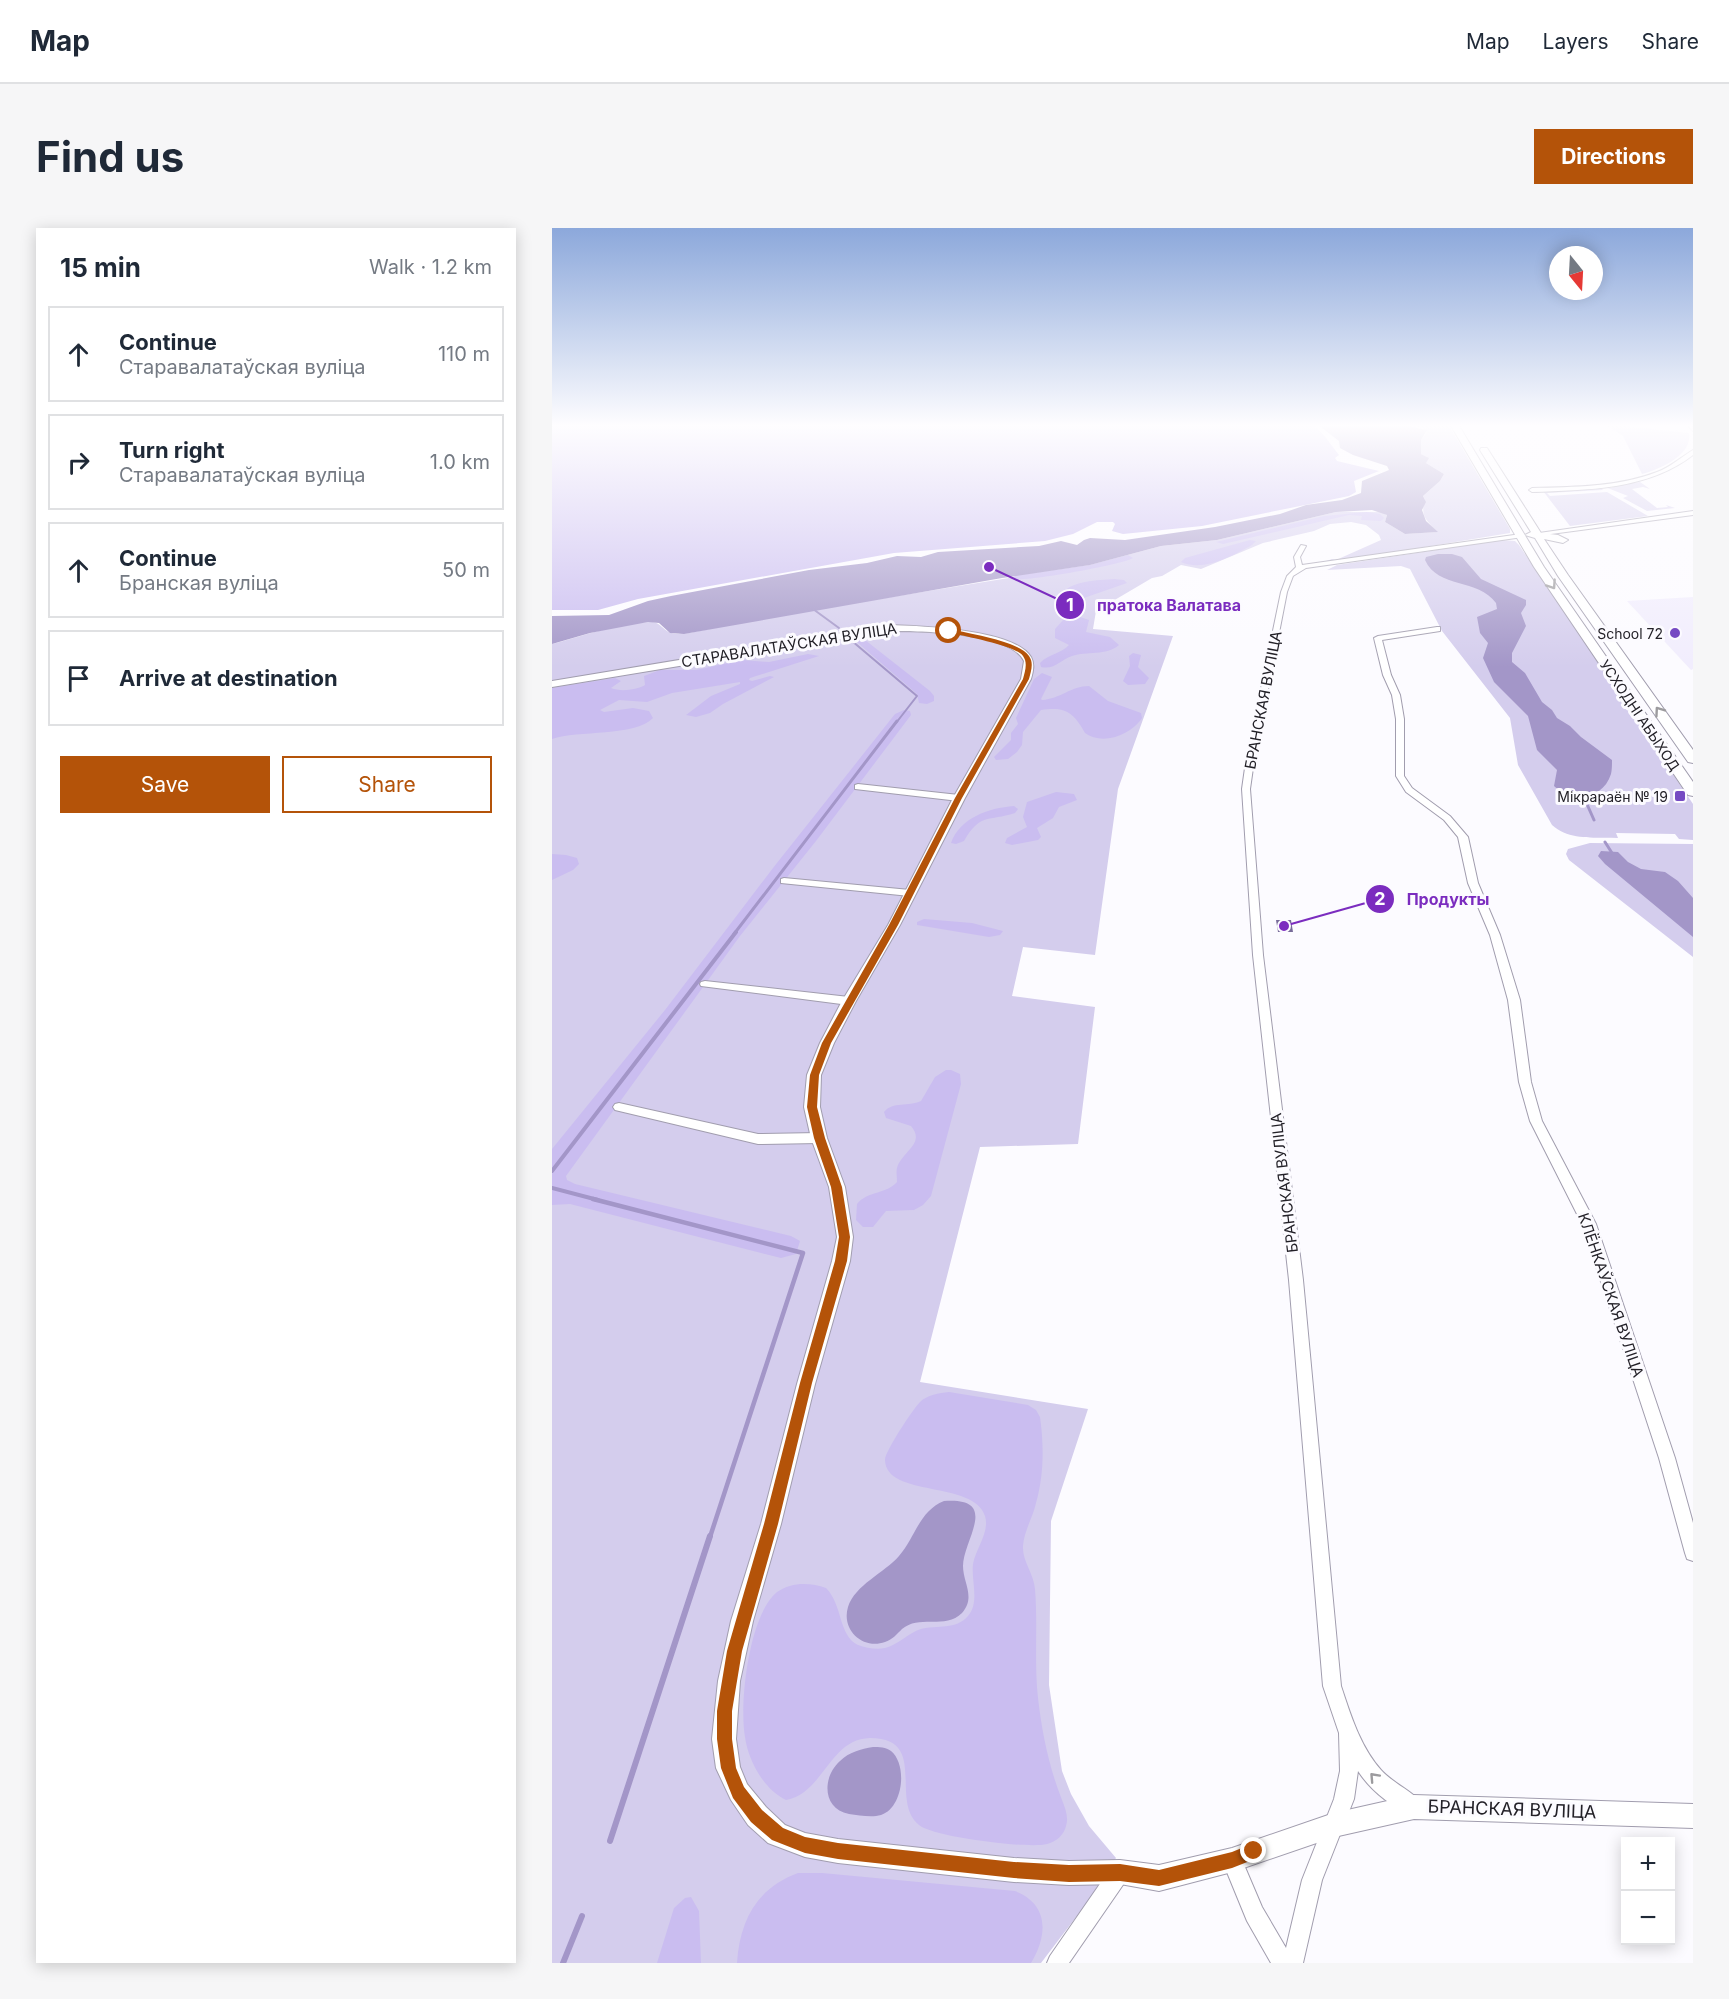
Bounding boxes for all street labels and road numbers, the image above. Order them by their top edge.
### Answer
street label: СТАРАВАЛАТАЎСКАЯ ВУЛІЦА [680,619,898,671]
street label: БРАНСКАЯ ВУЛІЦА [1240,629,1286,771]
street label: УСХОДНІ АБЫХОД [1597,656,1683,774]
street label: БРАНСКАЯ ВУЛІЦА [1266,1112,1302,1254]
street label: КЛЁНКАЎСКАЯ ВУЛІЦА [1574,1210,1648,1380]
street label: БРАНСКАЯ ВУЛІЦА [1427,1796,1597,1822]

